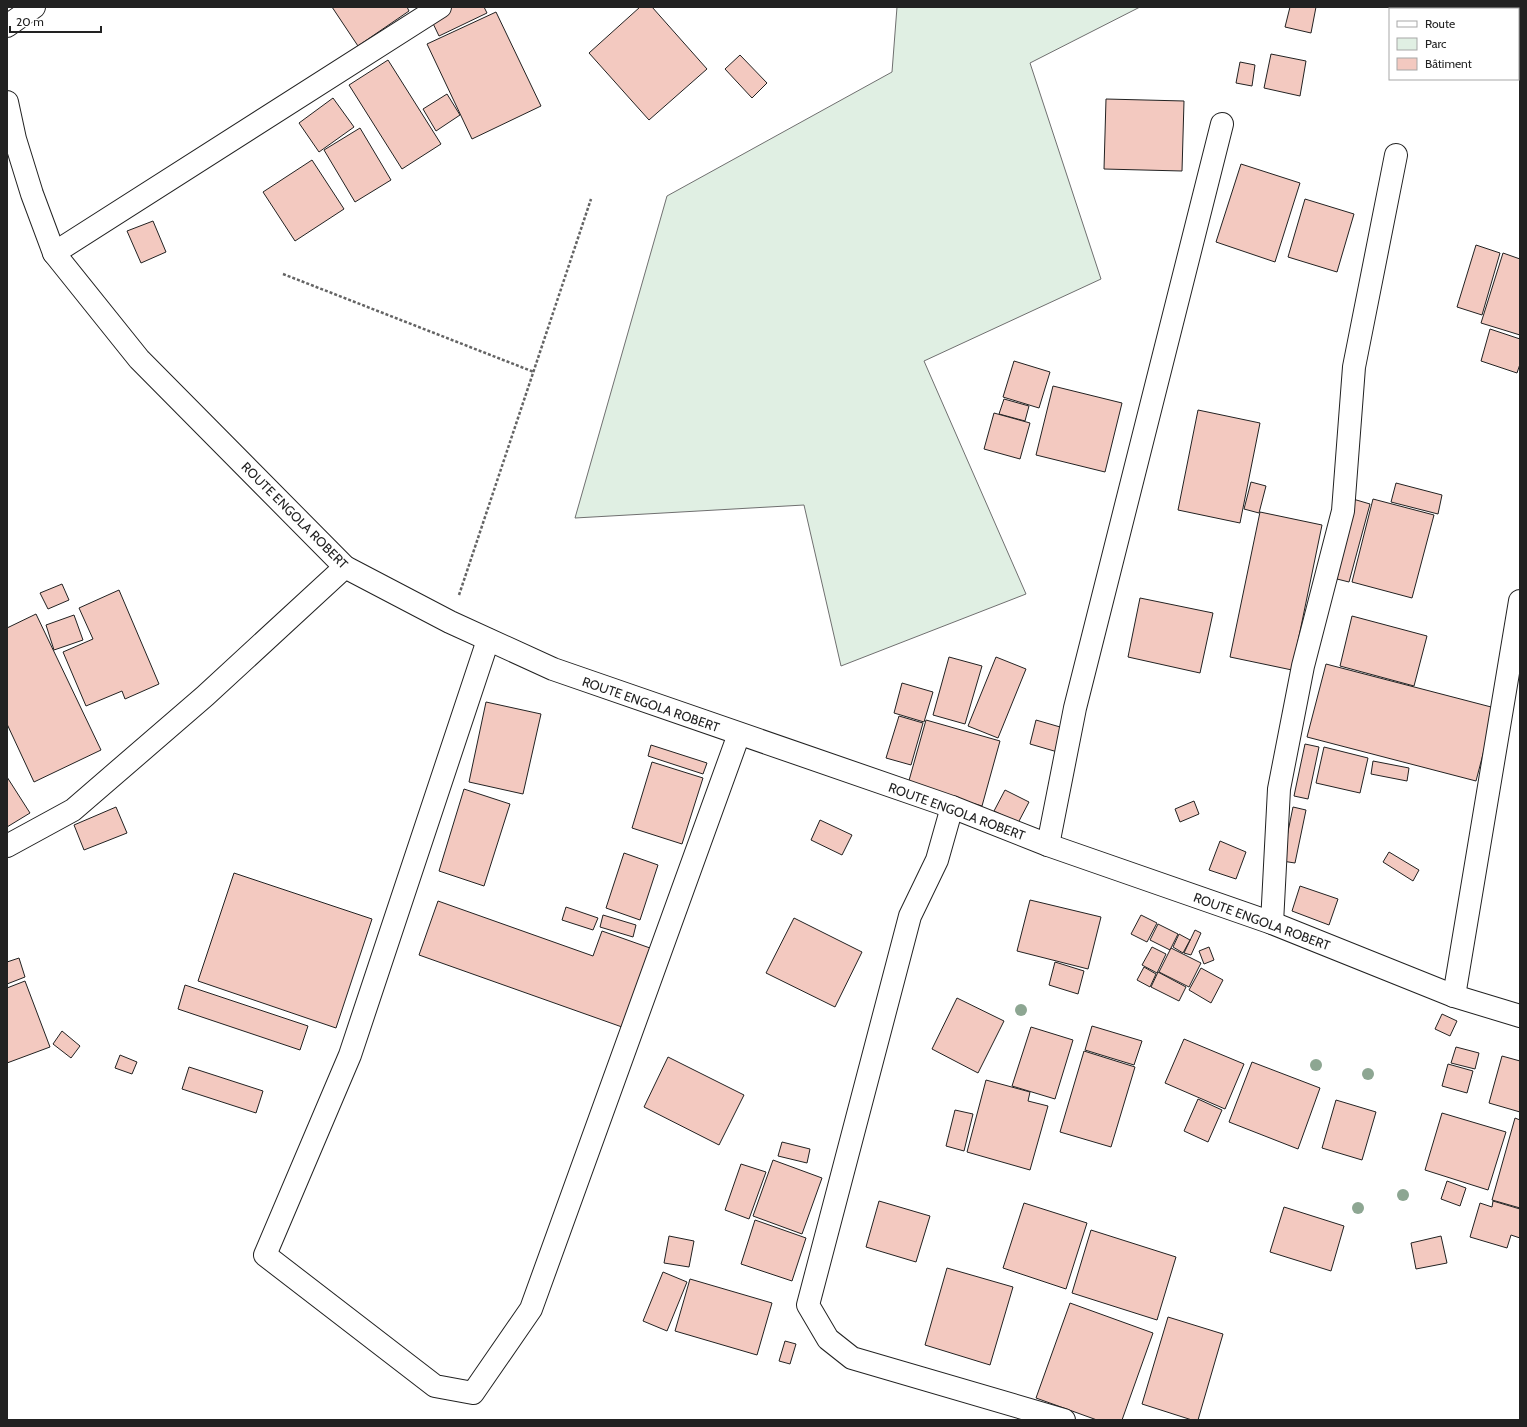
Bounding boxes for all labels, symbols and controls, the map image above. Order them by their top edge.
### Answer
scale bar [10,8,101,34]
legend [1389,8,1519,80]
text: 20 m [16,14,44,29]
text: Route [1425,16,1455,31]
text: Parc [1425,36,1447,51]
text: Bâtiment [1425,56,1472,71]
street label: ROUTE ENGOLA ROBERT [238,458,352,572]
street label: ROUTE ENGOLA ROBERT [580,673,722,735]
street label: ROUTE ENGOLA ROBERT [886,779,1028,843]
street label: ROUTE ENGOLA ROBERT [1191,889,1333,953]

